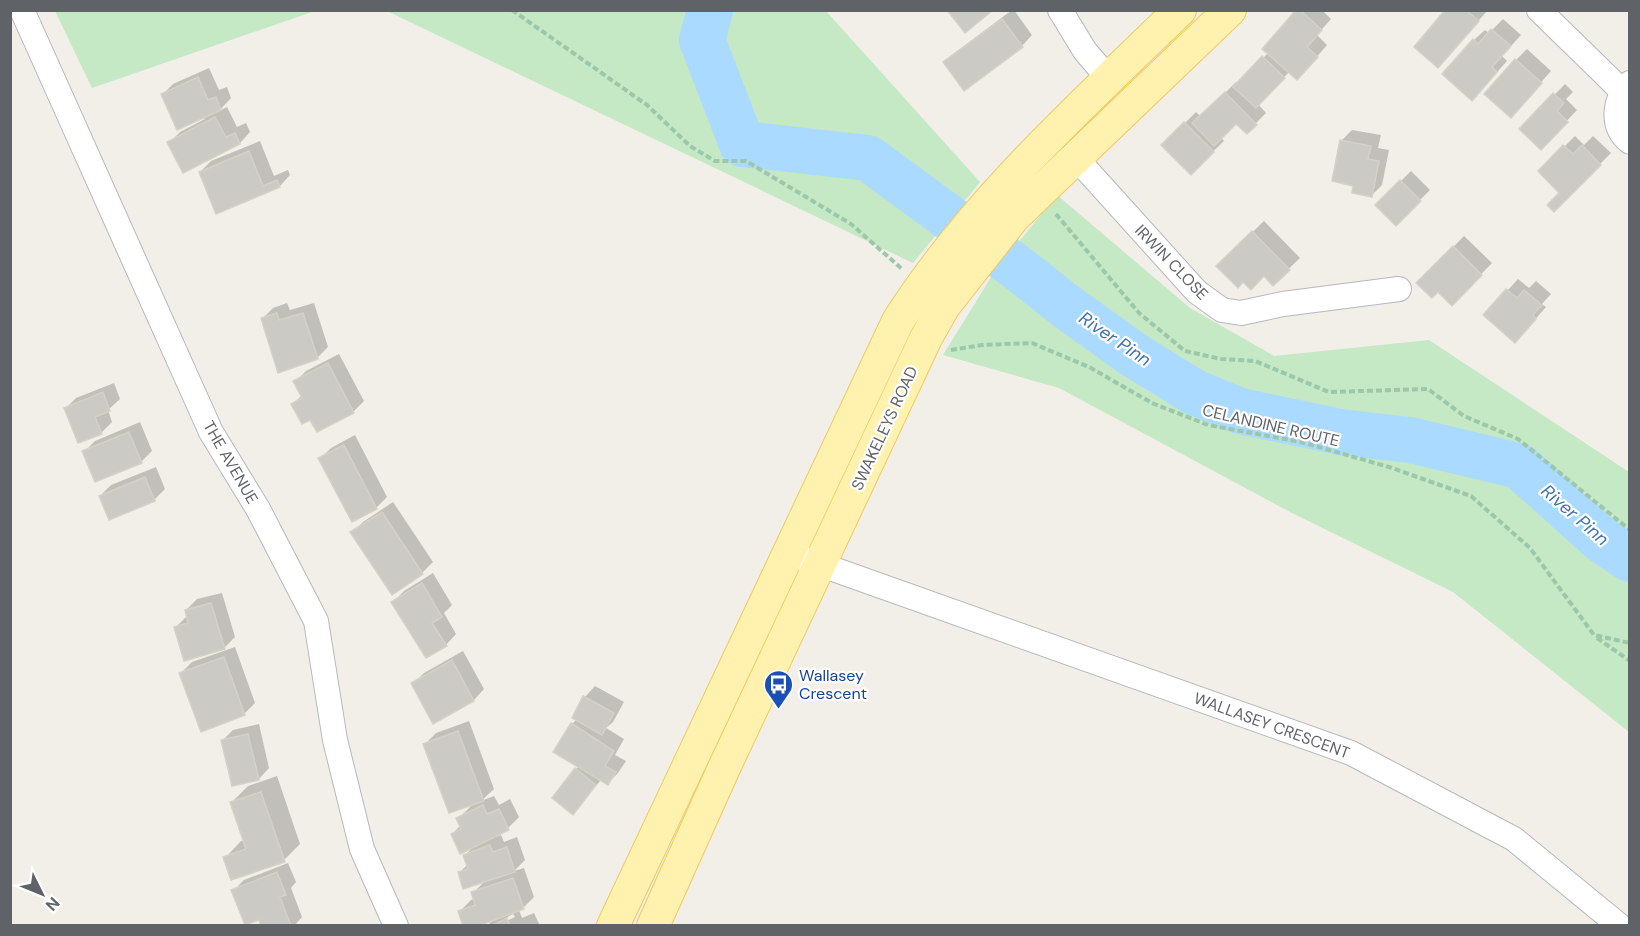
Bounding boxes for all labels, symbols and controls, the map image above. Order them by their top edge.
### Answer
street label: IRWIN CLOSE [1130,220,1213,305]
water label: River Pinn [1074,306,1156,372]
street label: SWAKELEYS ROAD [846,363,922,494]
street label: CELANDINE ROUTE [1200,399,1342,451]
street label: THE AVENUE [198,417,263,508]
water label: River Pinn [1536,479,1614,551]
place label: Wallasey Crescent [799,665,867,704]
bus stop icon: Wallasey Crescent [762,668,794,710]
street label: WALLASEY CRESCENT [1191,688,1353,763]
north arrow [12,864,72,924]
text: N [41,892,64,915]

